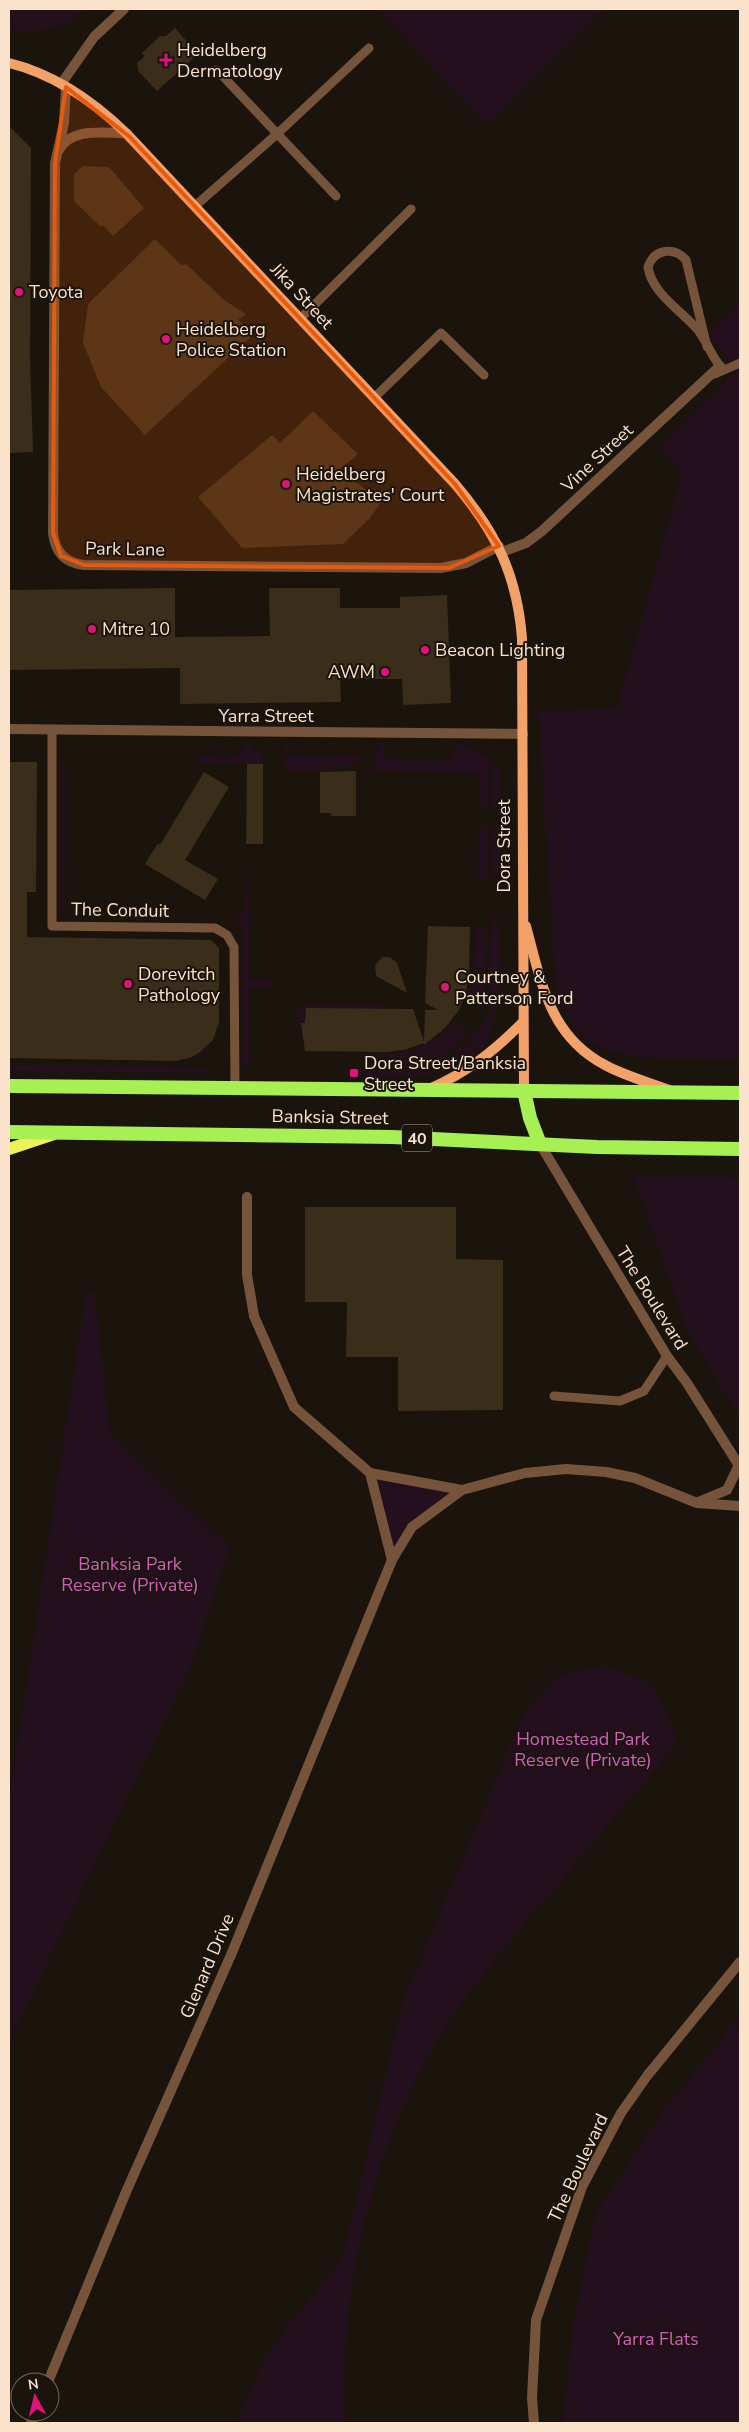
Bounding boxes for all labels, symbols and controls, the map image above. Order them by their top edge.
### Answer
place label: Heidelberg Dermatology [177,38,283,83]
marker: Heidelberg Dermatology [159,53,173,67]
street label: Jika Street [265,257,339,335]
place label: Toyota [29,280,83,304]
marker: Toyota [13,286,25,298]
place label: Heidelberg Police Station [176,317,286,362]
marker: Heidelberg Police Station [160,333,172,345]
street label: Vine Street [555,418,639,498]
place label: Heidelberg Magistrates' Court [296,462,445,507]
marker: Heidelberg Magistrates' Court [280,478,292,490]
street label: Park Lane [85,536,165,562]
place label: Mitre 10 [102,617,170,641]
marker: Mitre 10 [86,623,98,635]
place label: Beacon Lighting [435,638,565,662]
marker: Beacon Lighting [419,644,431,656]
place label: AWM [328,660,375,684]
marker: AWM [379,666,391,678]
street label: Yarra Street [218,704,314,728]
street label: Dora Street [492,799,516,893]
street label: The Conduit [71,897,170,923]
place label: Dorevitch Pathology [138,962,221,1007]
place label: Courtney & Patterson Ford [455,965,574,1010]
marker: Dorevitch Pathology [122,978,134,990]
marker: Courtney & Patterson Ford [439,981,451,993]
place label: Dora Street/Banksia Street [364,1051,526,1096]
marker: Dora Street/Banksia Street [348,1067,360,1079]
street label: Banksia Street [271,1104,389,1130]
road number: 40 [402,1124,432,1152]
street label: The Boulevard [611,1242,693,1354]
park label: Banksia Park Reserve (Private) [61,1552,199,1597]
park label: Homestead Park Reserve (Private) [514,1727,652,1772]
street label: Glenard Drive [174,1910,240,2022]
street label: The Boulevard [542,2110,614,2226]
park label: Yarra Flats [612,2327,699,2351]
north arrow [10,2372,60,2422]
text: N [27,2374,40,2395]

